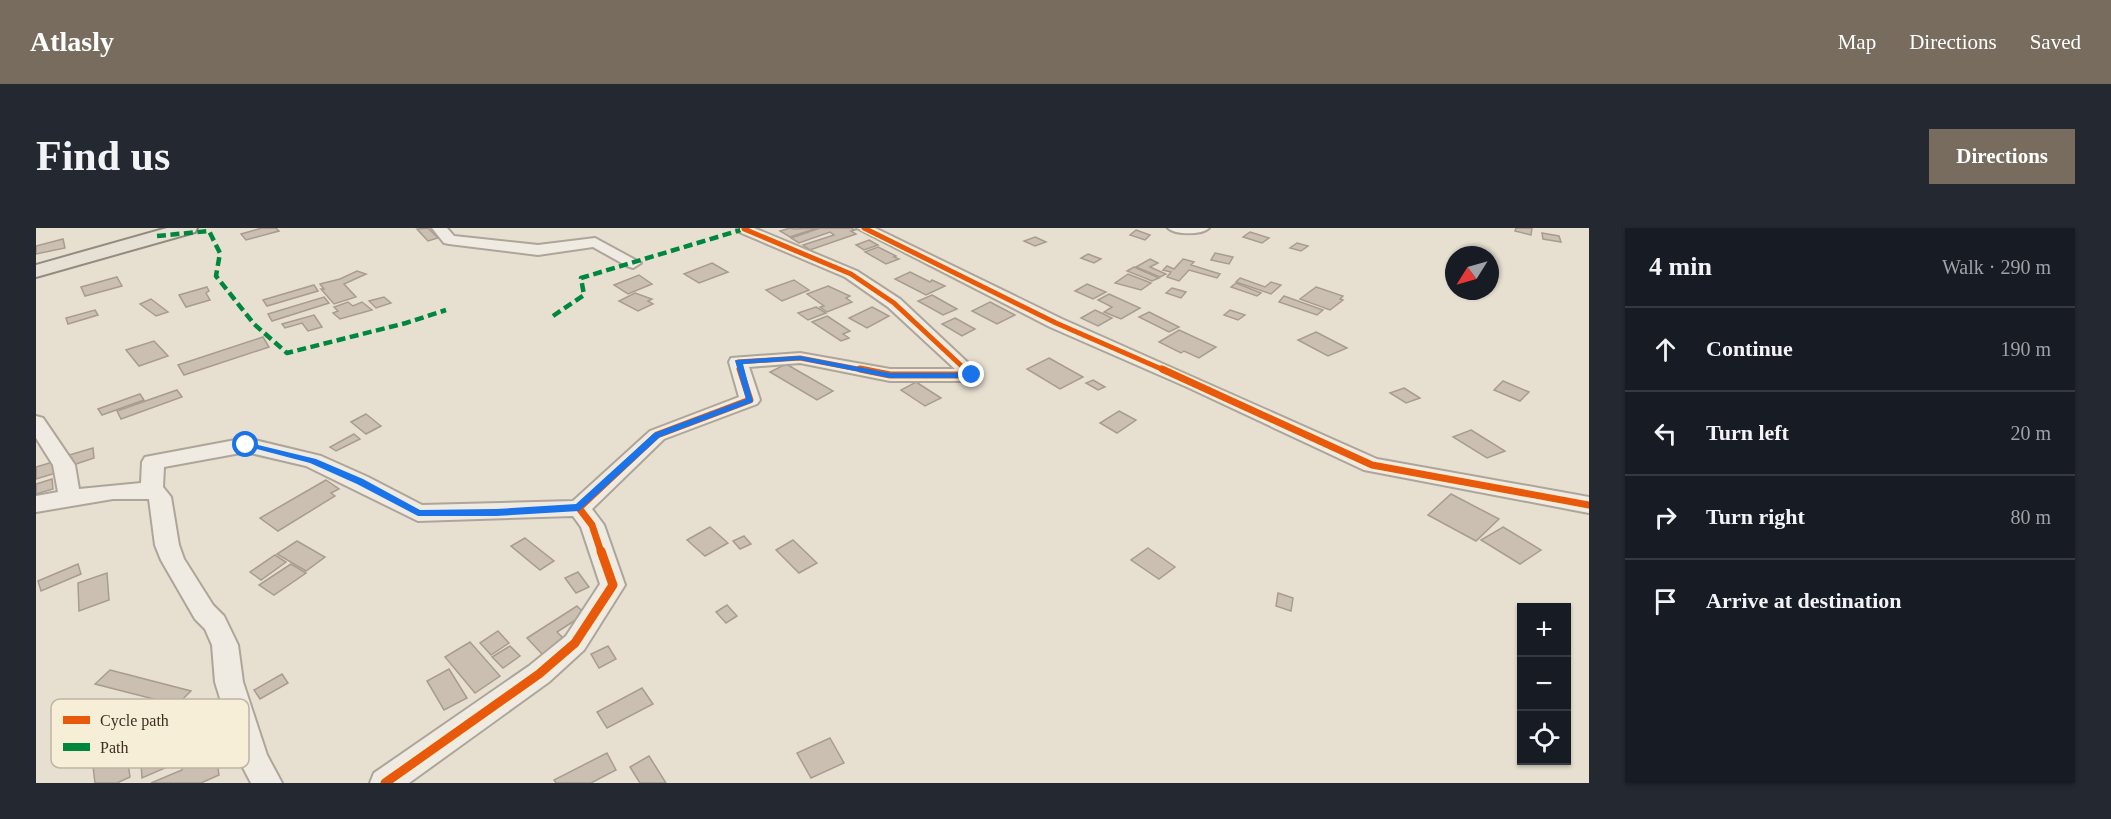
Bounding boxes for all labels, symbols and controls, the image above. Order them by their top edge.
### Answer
text: Atlasly [30,26,114,57]
text: Map [1838,30,1876,54]
text: Directions [1909,30,1997,54]
text: Saved [2030,30,2081,54]
button: Directions [1929,129,2075,184]
text: Find us [36,133,170,179]
north arrow [1445,246,1499,300]
text: 4 min [1649,252,1712,281]
text: Walk · 290 m [1942,256,2051,278]
icon: ahead [1649,333,1682,366]
text: Continue [1706,336,1793,361]
text: 190 m [2000,338,2051,360]
route end [958,361,984,387]
icon: left [1649,417,1682,450]
text: Turn left [1706,420,1789,445]
text: 20 m [2010,422,2051,444]
route start [232,431,258,457]
icon: right [1649,501,1682,534]
text: Turn right [1706,504,1805,529]
text: 80 m [2010,506,2051,528]
icon: arrive [1649,585,1682,618]
text: Arrive at destination [1706,588,1902,613]
map controls [1517,603,1571,765]
button: + [1517,603,1571,657]
button: − [1517,657,1571,711]
legend [51,699,249,768]
button: locate [1517,711,1571,765]
text: Cycle path [100,712,169,730]
text: Path [100,739,128,756]

